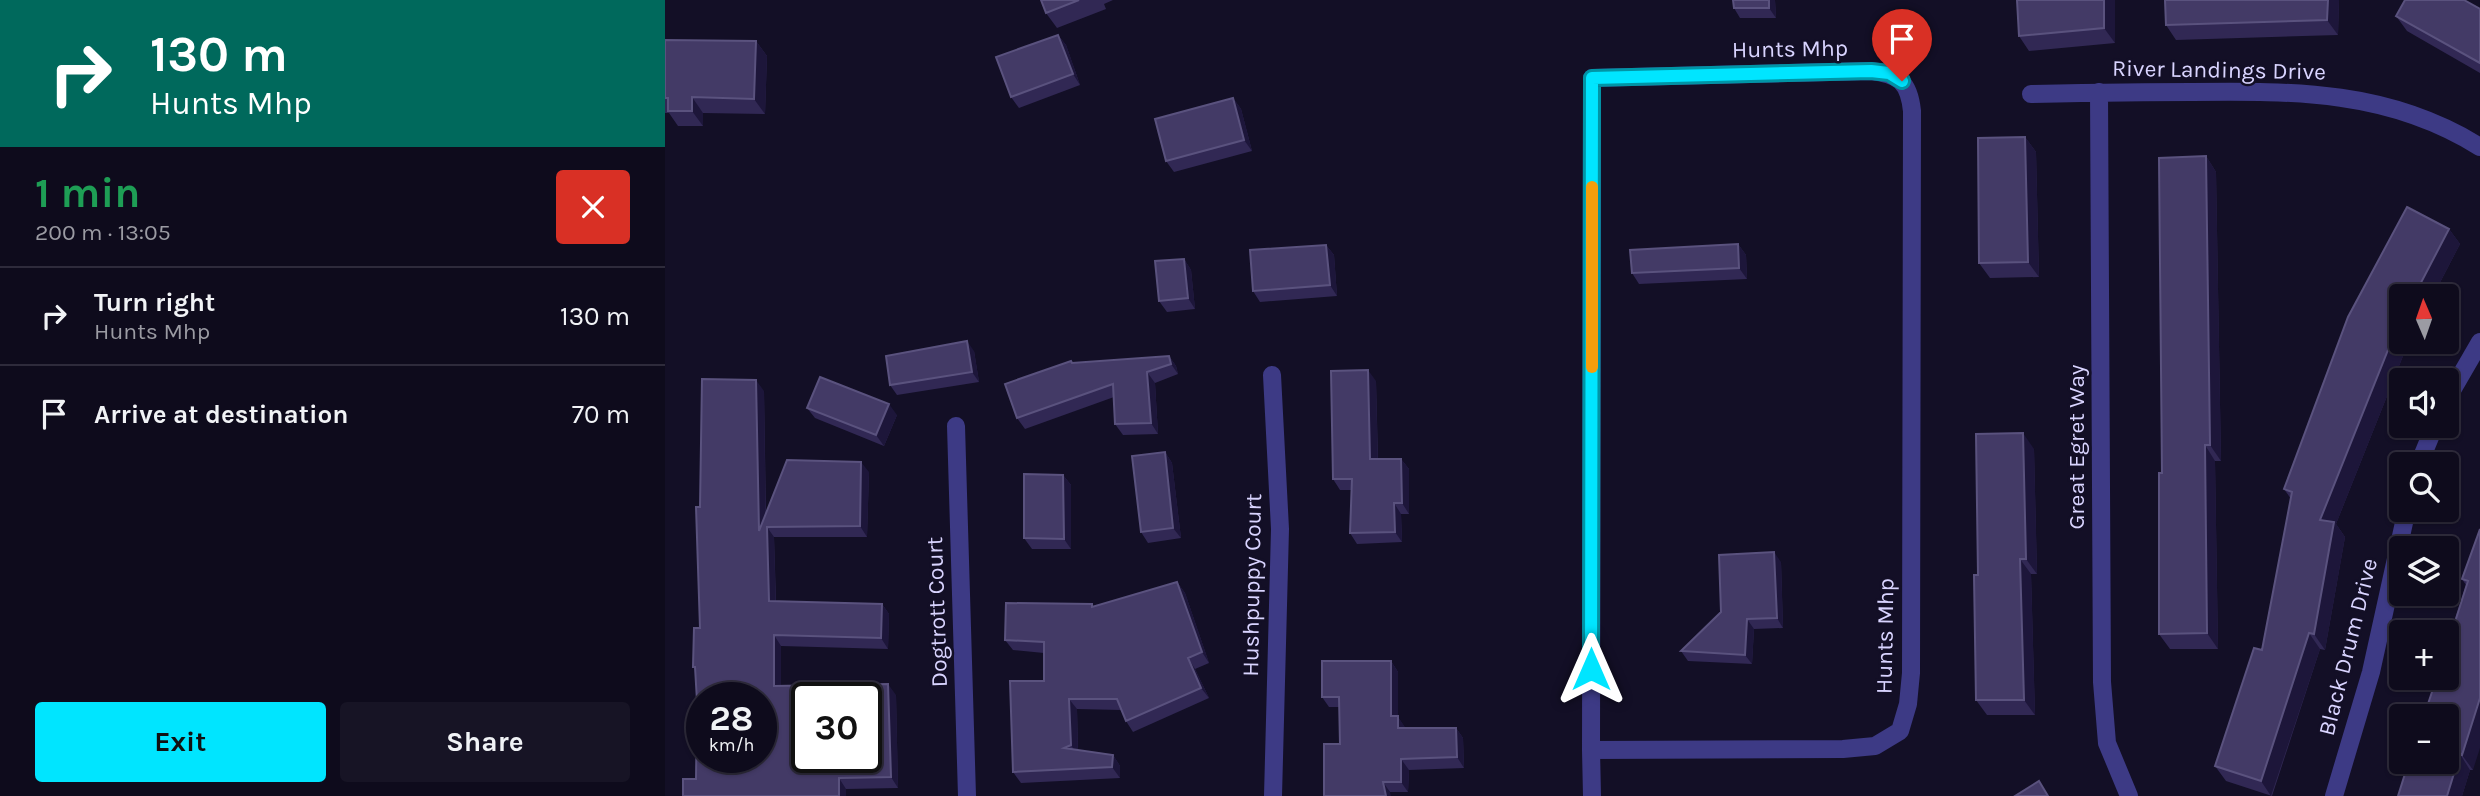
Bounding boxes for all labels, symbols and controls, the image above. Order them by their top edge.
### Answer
pin [1872,9,1932,81]
icon: arrive [1883,20,1921,58]
text: 130 m [150,26,288,83]
icon: right [35,28,126,119]
street label: Hunts Mhp [1732,34,1848,64]
street label: River Landings Drive [2112,55,2326,85]
text: Hunts Mhp [150,85,312,122]
text: 1 min [35,168,140,218]
button: close [556,170,630,244]
text: 200 m · 13:05 [35,219,171,246]
north arrow [2389,284,2459,354]
map controls [2389,284,2459,774]
text: Turn right [94,287,215,318]
icon: right [35,297,73,335]
text: 130 m [560,301,630,332]
text: Hunts Mhp [94,318,210,345]
street label: Great Egret Way [2063,364,2090,530]
button: sound [2389,368,2459,438]
icon: arrive [35,395,73,433]
text: Arrive at destination [94,399,348,430]
text: 70 m [572,399,630,430]
button: search [2389,452,2459,522]
street label: Hushpuppy Court [1237,493,1267,677]
street label: Dogtrott Court [921,536,953,688]
button: layers [2389,536,2459,606]
street label: Black Drum Drive [2313,556,2383,738]
street label: Hunts Mhp [1870,578,1900,694]
button: + [2389,620,2459,690]
position arrow [1554,632,1628,706]
speed limit sign: 30 [791,682,882,773]
text: 28 [710,698,753,739]
button: Exit [35,702,326,782]
button: Share [340,702,630,782]
button: − [2389,704,2459,774]
text: km/h [709,734,754,756]

